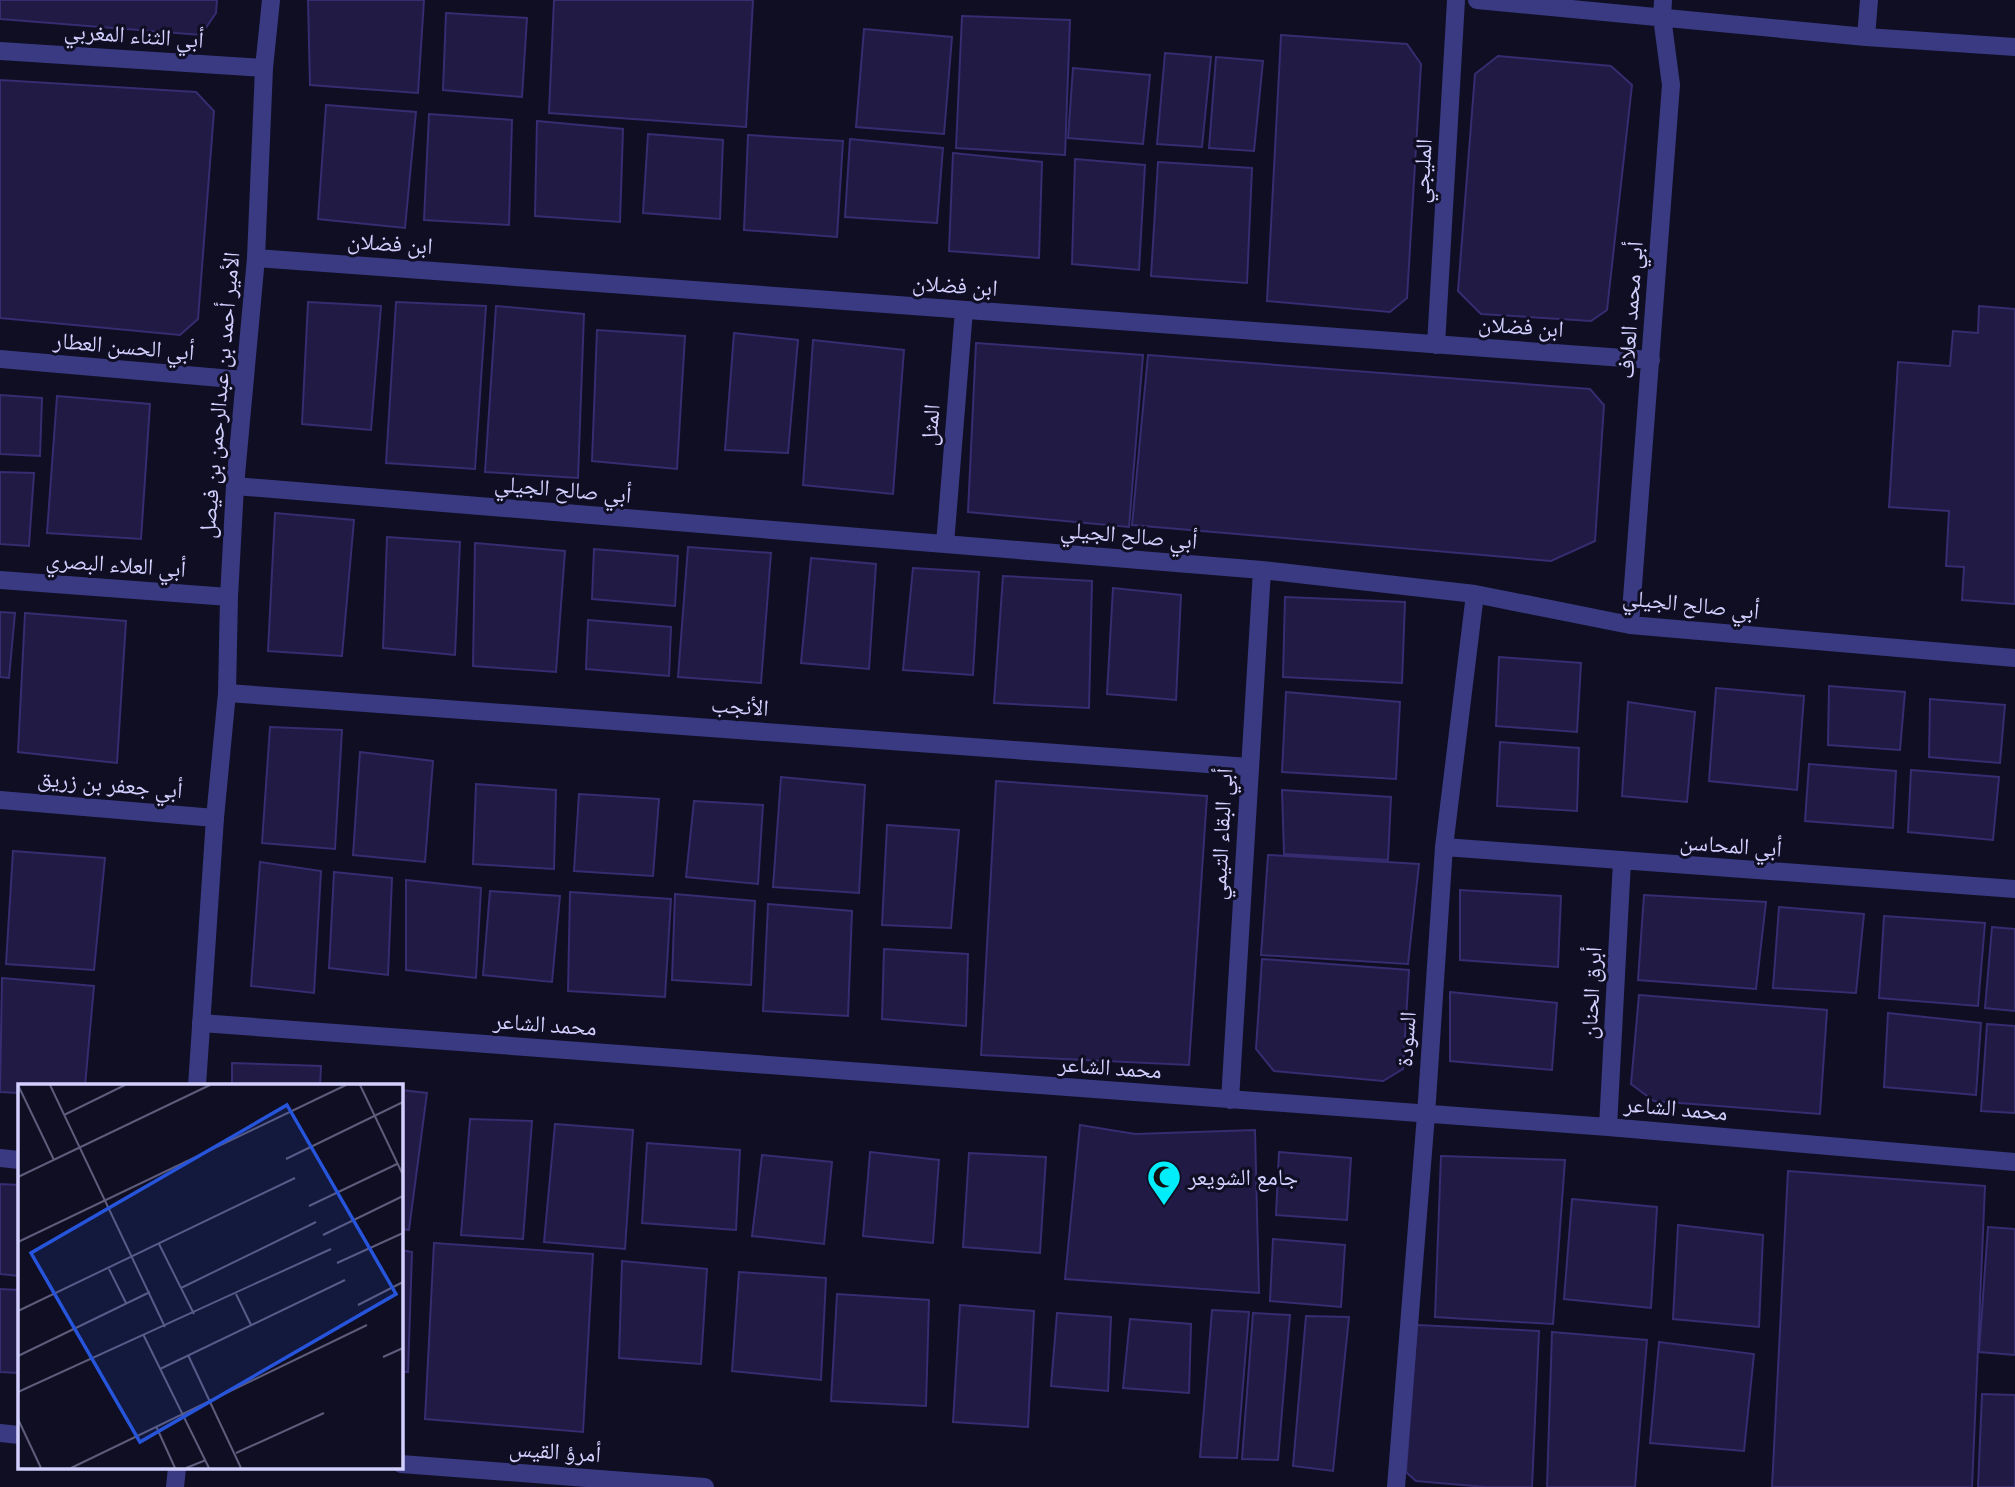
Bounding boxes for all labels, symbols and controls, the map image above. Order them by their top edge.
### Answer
street label: أبي الثناء المغربي [63,14,205,59]
street label: المليجي [1404,138,1443,204]
street label: ابن فضلان [346,224,434,261]
street label: أبي محمد العلاف [1609,240,1654,380]
street label: الأمير أحمد بن عبدالرحمن بن فيصل [191,250,246,540]
street label: ابن فضلان [911,266,999,303]
street label: ابن فضلان [1477,307,1565,344]
street label: أبي الحسن العطار [51,324,196,371]
street label: المثل [912,403,947,447]
street label: أبي صالح الجيلي [493,467,633,514]
street label: أبي صالح الجيلي [1059,513,1199,560]
street label: أبي العلاء البصري [45,543,187,588]
street label: أبي صالح الجيلي [1621,581,1761,630]
street label: الأنجب [710,688,770,723]
street label: أبي جعفر بن زريق [36,762,184,809]
street label: أبي البقاء التيمي [1202,767,1243,901]
street label: أبي المحاسن [1679,825,1783,867]
street label: أبرق الحنان [1573,946,1608,1040]
street label: محمد الشاعر [491,1004,598,1043]
street label: السودة [1388,1010,1423,1068]
street label: محمد الشاعر [1056,1047,1163,1086]
inset map [18,1084,402,1470]
street label: محمد الشاعر [1622,1087,1729,1127]
mosque icon: جامع الشويعر [1145,1158,1183,1207]
place label: جامع الشويعر [1187,1161,1298,1192]
street label: أمرؤ القيس [508,1432,602,1469]

